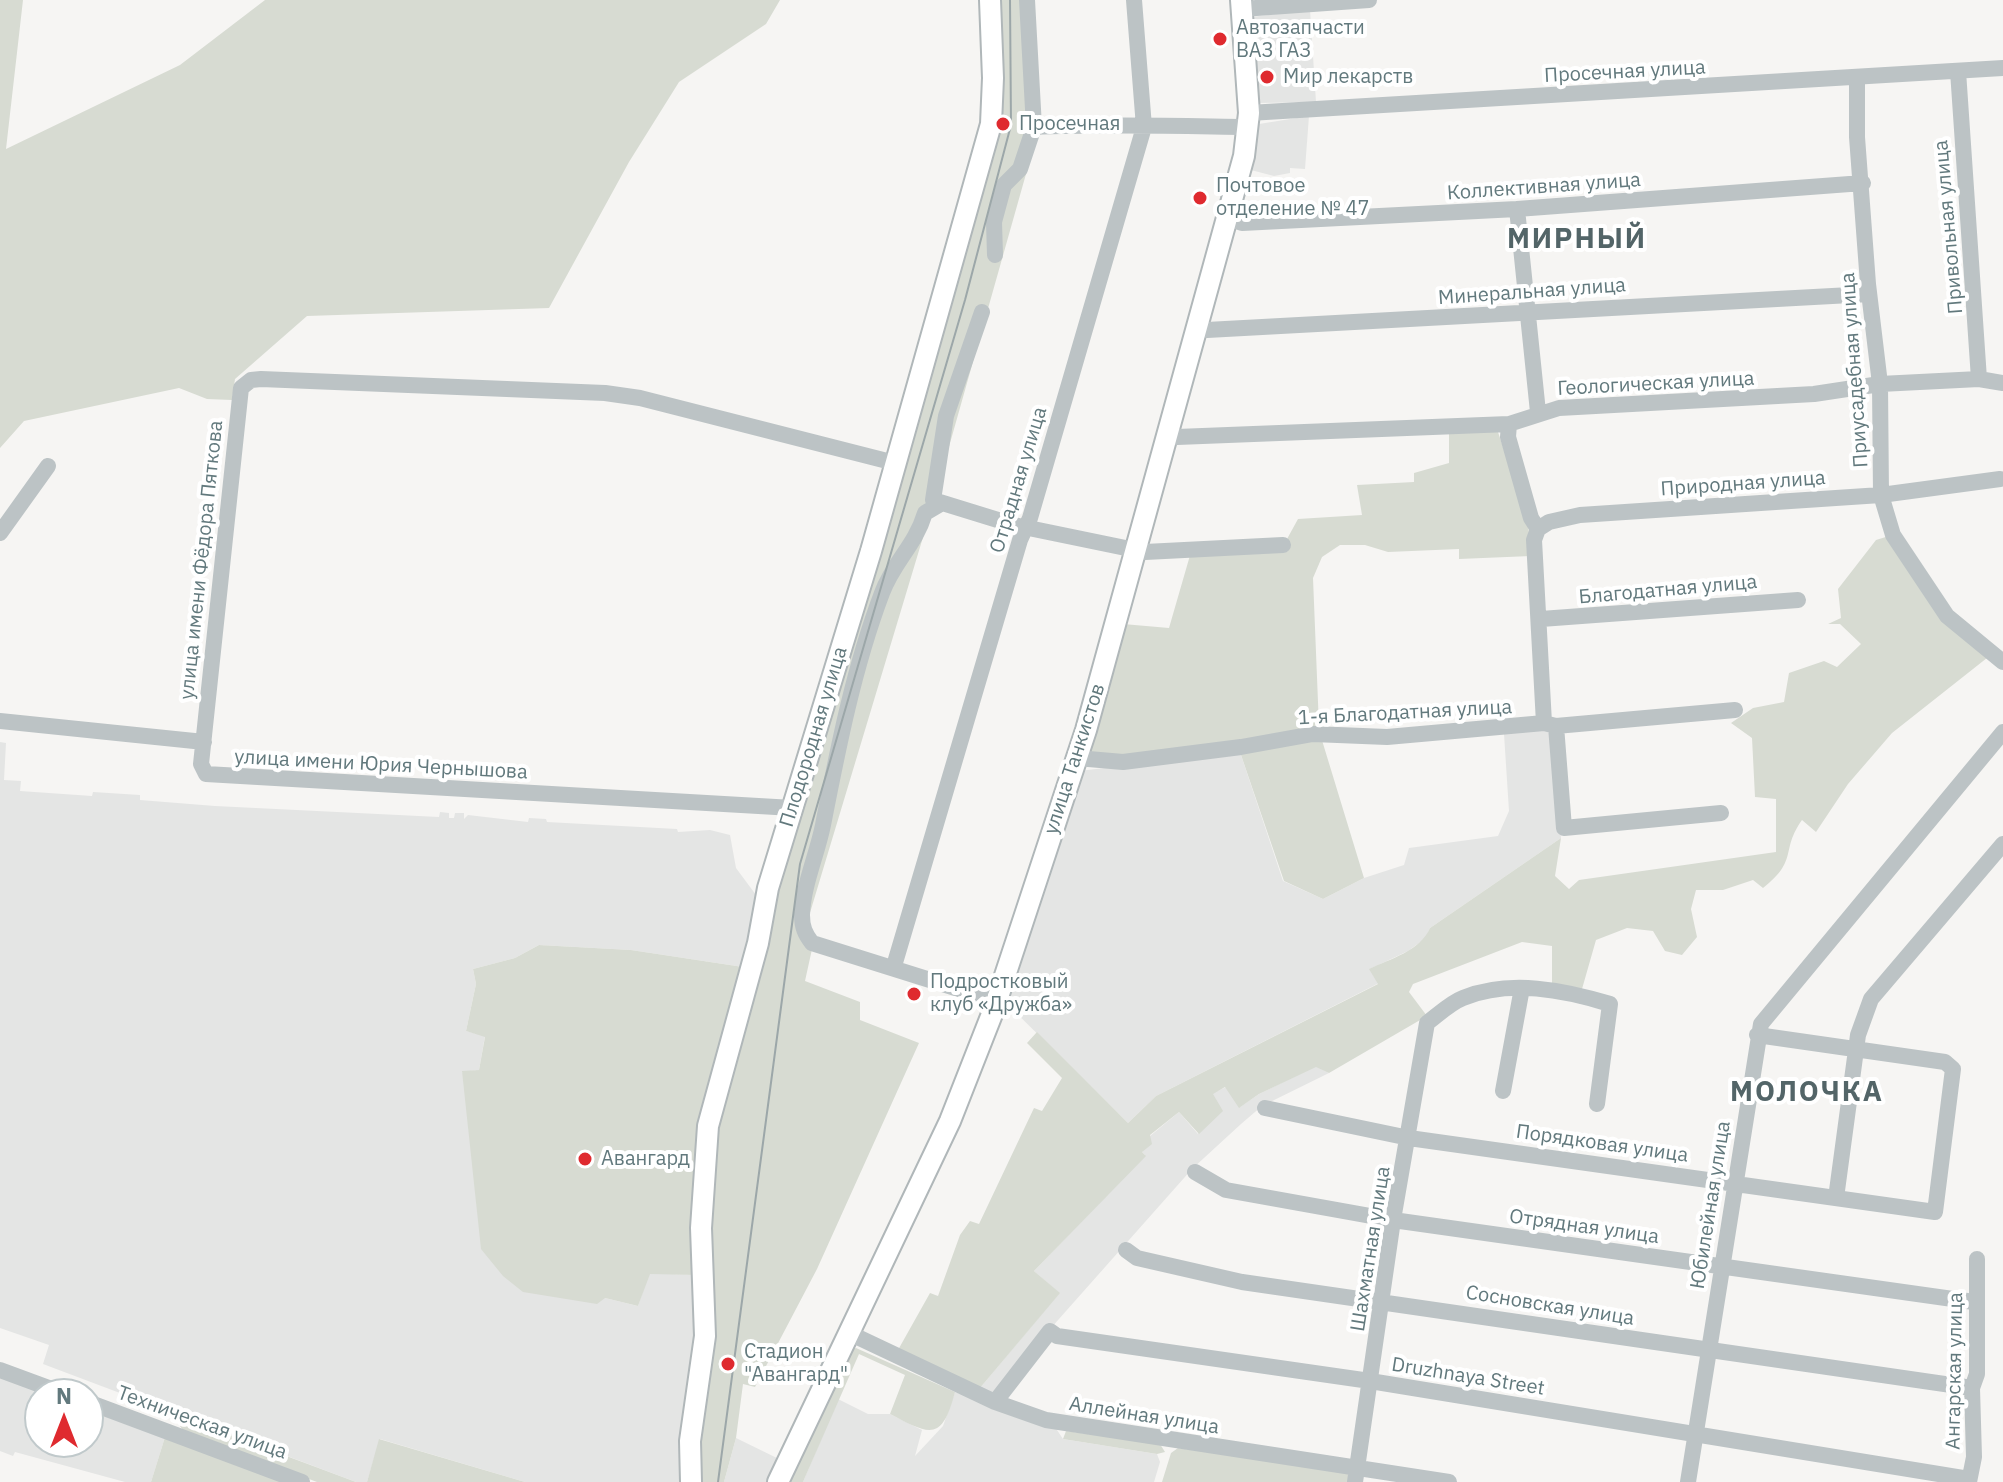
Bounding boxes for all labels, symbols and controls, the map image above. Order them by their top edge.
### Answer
place label: Автозапчасти ВАЗ ГАЗ [1236,16,1365,63]
marker: Автозапчасти ВАЗ ГАЗ [1211,30,1229,48]
street label: Просечная улица [1544,56,1706,88]
place label: Мир лекарств [1283,65,1413,89]
marker: Мир лекарств [1258,68,1276,86]
place label: Просечная [1019,112,1120,136]
marker: Просечная [994,115,1012,133]
street label: Привольная улица [1929,139,1969,315]
street label: Коллективная улица [1446,168,1642,206]
place label: Почтовое отделение № 47 [1216,174,1370,221]
marker: Почтовое отделение № 47 [1191,189,1209,207]
district label: МИРНЫЙ [1507,223,1647,257]
street label: Приусадебная улица [1836,272,1874,468]
street label: Минеральная улица [1437,273,1627,311]
street label: Геологическая улица [1557,367,1755,401]
street label: Отрадная улица [985,404,1053,556]
street label: улица имени Фёдора Пяткова [175,419,229,701]
street label: Природная улица [1660,466,1826,502]
street label: Благодатная улица [1578,570,1758,610]
street label: Плодородная улица [775,644,853,830]
street label: улица Танкистов [1039,681,1111,837]
street label: 1-я Благодатная улица [1297,695,1513,731]
street label: улица имени Юрия Чернышова [234,745,528,785]
place label: Подростковый клуб «Дружба» [930,970,1072,1017]
marker: Подростковый клуб «Дружба» [905,985,923,1003]
district label: МОЛОЧКА [1730,1076,1884,1110]
street label: Юбилейная улица [1686,1119,1736,1291]
street label: Порядковая улица [1514,1120,1690,1168]
place label: Авангард [601,1147,690,1171]
marker: Авангард [576,1150,594,1168]
street label: Шахматная улица [1346,1165,1396,1333]
street label: Отрядная улица [1508,1205,1660,1249]
street label: Сосновская улица [1464,1281,1636,1331]
street label: Ангарская улица [1942,1292,1968,1450]
place label: Стадион "Авангард" [744,1340,848,1387]
street label: Druzhnaya Street [1390,1353,1546,1401]
marker: Стадион "Авангард" [719,1355,737,1373]
north arrow [24,1378,104,1458]
text: N [56,1381,72,1410]
street label: Техническая улица [114,1381,290,1465]
street label: Аллейная улица [1067,1392,1221,1440]

